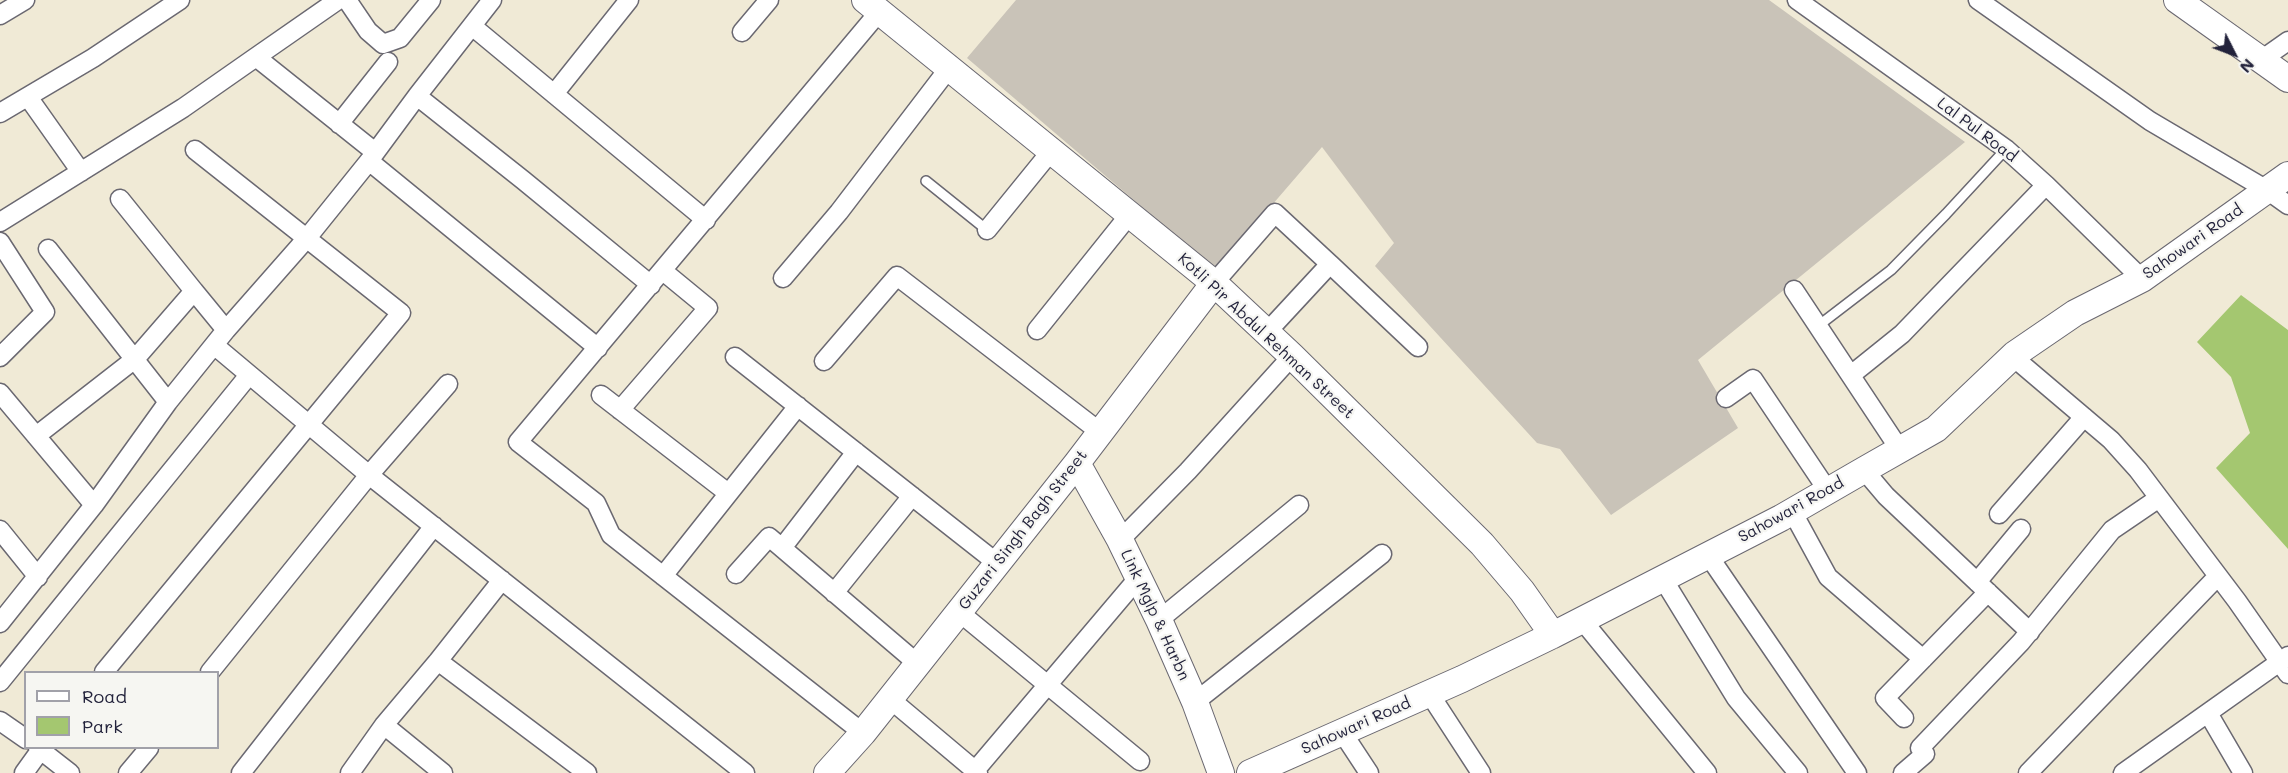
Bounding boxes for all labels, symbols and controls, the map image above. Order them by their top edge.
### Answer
north arrow [2204,24,2264,84]
text: N [2236,55,2260,78]
street label: Lal Pul Road [1933,94,2021,166]
street label: Sahowari Road [2139,200,2247,284]
street label: Kotli Pir Abdul Rehman Street [1174,249,1358,423]
street label: Guzari Singh Bagh Street [954,446,1092,614]
street label: Sahowari Road [1735,473,1847,547]
street label: Link Mglp & Harbn [1116,547,1194,683]
legend [24,671,219,749]
text: Road [82,684,127,708]
street label: Sahowari Road [1298,693,1414,759]
text: Park [82,714,123,738]

